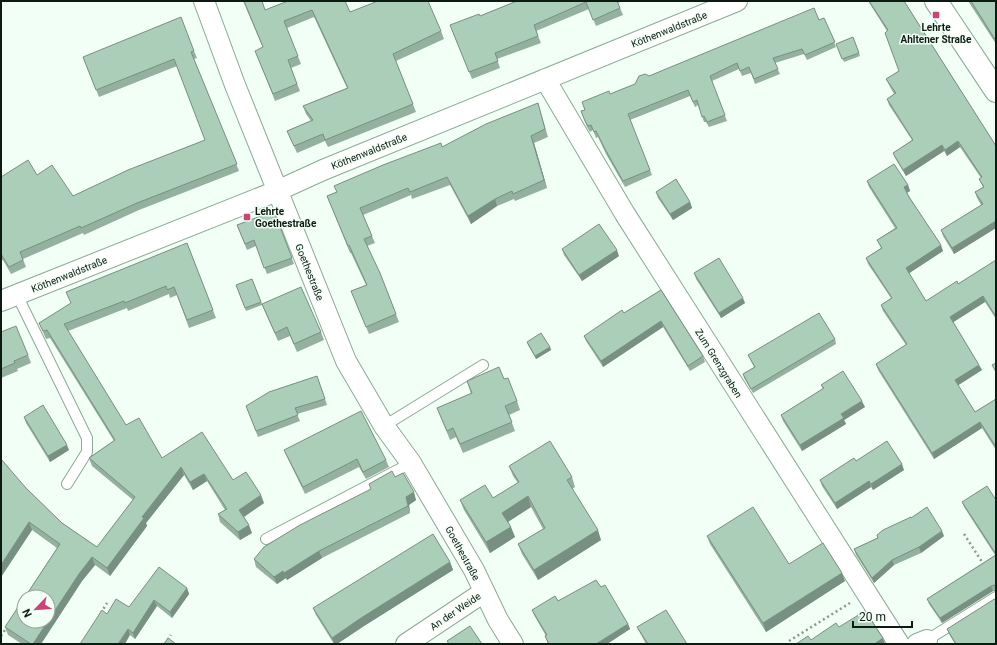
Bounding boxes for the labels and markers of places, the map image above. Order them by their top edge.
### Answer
marker: Lehrte Ahltener Straße [931,10,941,20]
place label: Lehrte Ahltener Straße [900,22,972,45]
place label: Lehrte Goethestraße [255,206,317,229]
marker: Lehrte Goethestraße [242,212,252,222]

